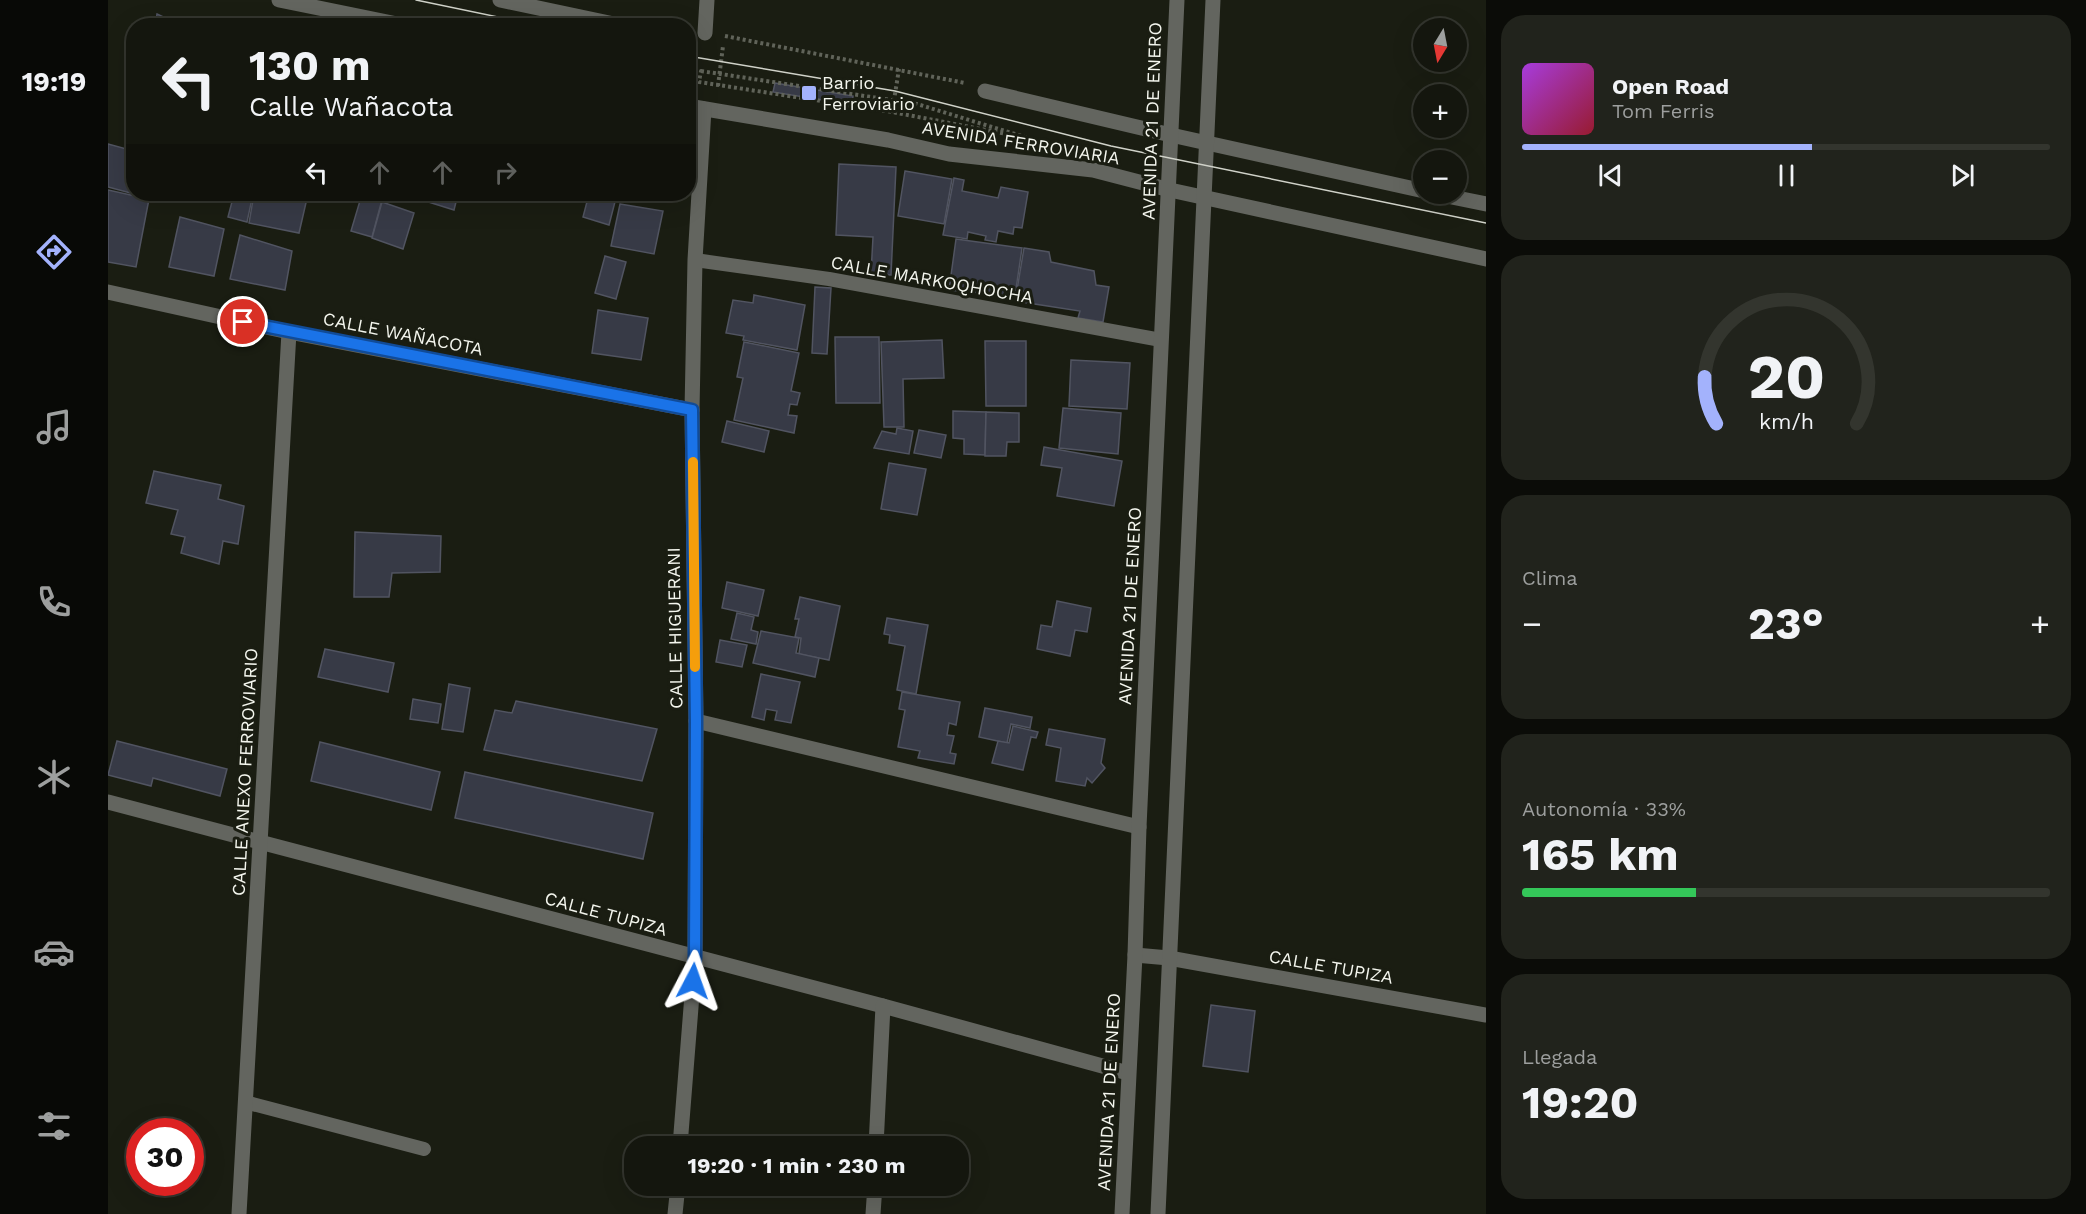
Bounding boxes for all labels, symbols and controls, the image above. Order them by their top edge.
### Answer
north arrow [1413,18,1467,72]
map controls [1413,18,1467,204]
street label: AVENIDA 21 DE ENERO [1138,22,1165,220]
text: 130 m [249,41,371,90]
icon: left [150,42,228,120]
text: 19:19 [22,66,86,98]
place label: Barrio Ferroviario [822,72,915,114]
text: Open Road [1612,74,1729,99]
marker: Barrio Ferroviario [800,84,818,102]
button: + [1413,84,1467,138]
text: Calle Wañacota [249,91,453,123]
text: Tom Ferris [1612,99,1715,123]
street label: AVENIDA FERROVIARIA [921,117,1122,169]
button: − [1413,150,1467,204]
icon: left [300,156,333,189]
icon: ahead [363,156,396,189]
icon: ahead [426,156,459,189]
icon: right [489,156,522,189]
icon: previous [1594,159,1627,192]
icon: pause [1770,159,1803,192]
icon: next [1946,159,1979,192]
icon: directions [33,231,75,273]
street label: CALLE MARKOQHOCHA [829,251,1035,308]
pin [217,296,268,347]
icon: arrive [226,305,259,338]
street label: CALLE WAÑACOTA [321,308,485,359]
text: 20 [1747,340,1825,413]
icon: music [33,406,75,448]
text: km/h [1758,410,1814,435]
street label: AVENIDA 21 DE ENERO [1114,506,1145,705]
street label: CALLE HIGUERANI [663,547,686,709]
text: Clima [1522,566,1578,590]
icon: phone [33,581,75,623]
text: 23° [1748,597,1824,650]
text: − [1522,604,1542,643]
text: + [2030,604,2050,643]
street label: CALLE ANEXO FERROVIARIO [228,647,261,897]
icon: climate [33,756,75,798]
text: Autonomía · 33% [1522,797,1686,821]
text: 165 km [1522,828,1679,881]
street label: CALLE TUPIZA [543,887,670,940]
icon: car [33,931,75,973]
street label: CALLE TUPIZA [1267,945,1395,988]
position arrow [661,949,725,1013]
street label: AVENIDA 21 DE ENERO [1093,992,1124,1191]
text: Llegada [1522,1045,1597,1069]
text: 19:20 [1522,1076,1639,1129]
icon: filters [33,1105,75,1147]
speed limit sign: 30 [126,1118,204,1196]
text: 19:20 · 1 min · 230 m [688,1153,905,1178]

